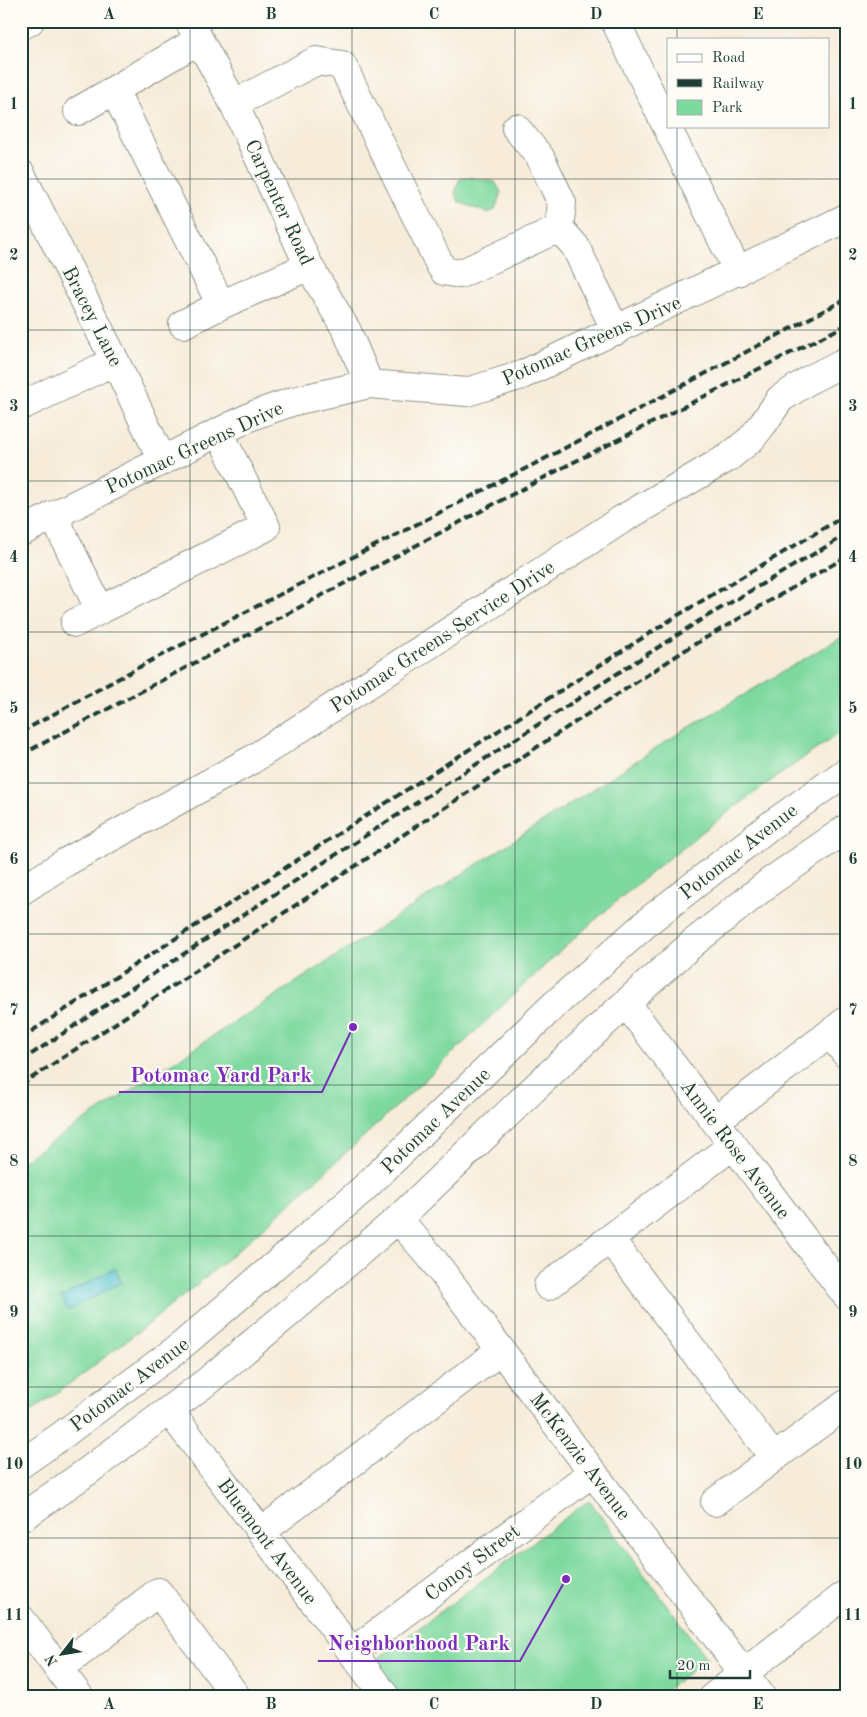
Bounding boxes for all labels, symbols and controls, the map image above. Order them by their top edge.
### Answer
text: A [103,7,115,23]
text: B [265,7,277,23]
text: C [429,7,439,23]
text: D [590,7,602,23]
text: E [752,7,764,23]
legend [667,38,830,128]
text: Road [712,51,746,66]
text: Railway [712,77,765,92]
text: 1 [9,97,19,113]
text: 1 [848,97,858,113]
text: Park [712,101,743,116]
street label: Carpenter Road [240,137,316,269]
text: 2 [9,248,19,264]
text: 2 [848,248,858,264]
street label: Bracey Lane [58,264,125,370]
street label: Potomac Greens Drive [499,293,684,390]
text: 3 [9,399,19,415]
street label: Potomac Greens Drive [103,399,287,499]
text: 3 [848,399,858,415]
text: 4 [9,550,19,566]
text: 4 [848,550,858,566]
street label: Potomac Greens Service Drive [327,558,559,718]
text: 5 [9,701,19,717]
text: 5 [848,701,858,717]
street label: Potomac Avenue [677,801,802,904]
text: 6 [9,852,19,868]
text: 6 [848,852,858,868]
text: 7 [9,1003,19,1019]
text: 7 [848,1003,858,1019]
callout: Potomac Yard Park [119,1056,322,1092]
street label: Potomac Avenue [378,1065,495,1178]
text: Potomac Yard Park [130,1066,312,1087]
street label: Annie Rose Avenue [676,1077,793,1223]
text: 8 [9,1154,19,1170]
text: 8 [848,1154,858,1170]
text: 9 [9,1305,19,1321]
text: 9 [848,1305,858,1321]
street label: Potomac Avenue [67,1335,193,1437]
street label: McKenzie Avenue [525,1390,633,1524]
text: 10 [5,1457,23,1473]
text: 10 [844,1457,862,1473]
street label: Bluemont Avenue [213,1476,320,1609]
street label: Conoy Street [422,1522,524,1606]
text: 11 [5,1608,23,1624]
text: 11 [844,1608,862,1624]
callout: Neighborhood Park [318,1625,520,1661]
north arrow [38,1630,88,1680]
text: Neighborhood Park [328,1634,510,1655]
scale bar [670,1647,750,1679]
text: N [43,1652,60,1668]
text: 20 m [677,1659,711,1674]
text: A [103,1697,115,1713]
text: B [265,1697,277,1713]
text: C [429,1697,439,1713]
text: D [590,1697,602,1713]
text: E [752,1697,764,1713]

